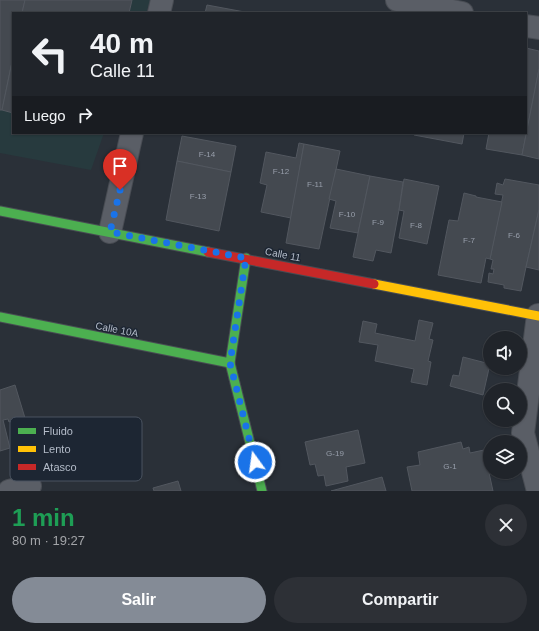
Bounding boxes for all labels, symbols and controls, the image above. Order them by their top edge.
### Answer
icon: left [24,28,76,80]
text: 40 m [90,28,154,59]
text: Calle 11 [90,61,155,81]
icon: right [74,104,96,126]
text: Luego [24,107,66,124]
pin [103,149,137,190]
house number: F-14 [199,150,216,159]
icon: arrive [109,155,131,177]
house number: F-12 [273,167,290,176]
house number: F-11 [307,180,323,189]
house number: F-13 [190,192,207,201]
house number: F-10 [339,210,356,219]
house number: F-9 [372,218,385,227]
house number: F-8 [410,221,423,230]
house number: F-6 [508,231,521,240]
house number: F-7 [463,236,476,245]
street label: Calle 11 [264,246,302,263]
street label: Calle 10A [95,320,140,339]
map controls [483,331,527,479]
button: sound [483,331,527,375]
button: search [483,383,527,427]
legend [10,417,142,481]
text: Fluido [43,425,73,437]
button: layers [483,435,527,479]
position arrow [234,441,276,483]
text: Lento [43,443,71,455]
house number: G-19 [326,449,344,458]
text: Atasco [43,461,77,473]
house number: G-1 [443,462,457,471]
text: 1 min [12,504,75,531]
button: close [485,504,527,546]
text: 80 m · 19:27 [12,533,85,548]
button: Salir [12,577,266,623]
button: Compartir [274,577,527,623]

